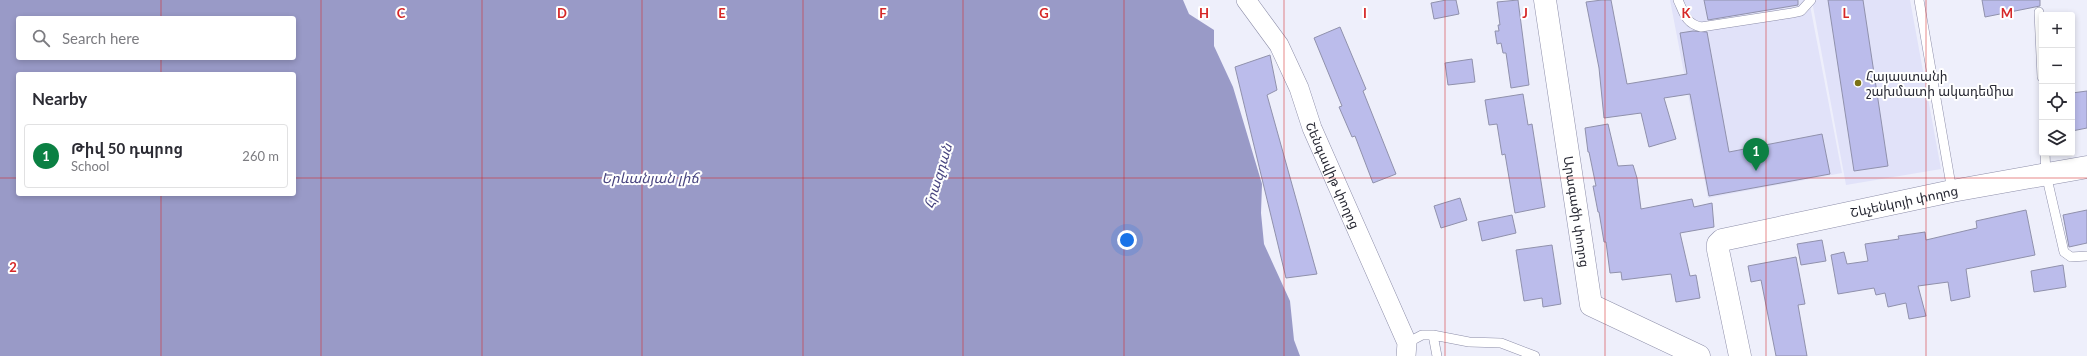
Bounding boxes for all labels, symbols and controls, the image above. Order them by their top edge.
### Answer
text: C [397,5,406,21]
text: D [557,5,567,21]
text: E [718,5,726,21]
text: F [879,5,887,21]
text: G [1039,5,1049,21]
text: H [1199,5,1209,21]
text: I [1363,5,1367,21]
text: J [1522,5,1528,21]
text: K [1682,5,1692,21]
text: L [1843,5,1850,21]
text: M [2001,5,2013,21]
map controls [2039,12,2075,156]
button: + [2039,12,2075,48]
search box [16,16,296,60]
icon: search [30,27,52,49]
text: Search here [62,29,139,47]
button: − [2039,48,2075,84]
place label: Հայաստանի շախմատի ակադեմիա [1866,68,2014,99]
marker: Հայաստանի շախմատի ակադեմիա [1853,78,1863,88]
button: locate [2039,84,2075,120]
text: Nearby [32,88,87,109]
street label: Շենգավիթ փողոց [1303,120,1363,231]
button: layers [2039,120,2075,156]
pin: 1 [1743,138,1769,171]
text: Թիվ 50 դպրոց [71,139,183,157]
water label: Հրազդան [920,141,957,211]
text: 1 [42,148,50,164]
text: 260 m [242,148,279,164]
street label: Արագածի փողոց [1561,155,1593,268]
text: School [71,158,109,174]
water label: Երևանյան լիճ [602,169,700,187]
street label: Շևչենկոյի փողոց [1849,182,1959,220]
your location [1117,230,1137,250]
text: 2 [9,259,17,275]

